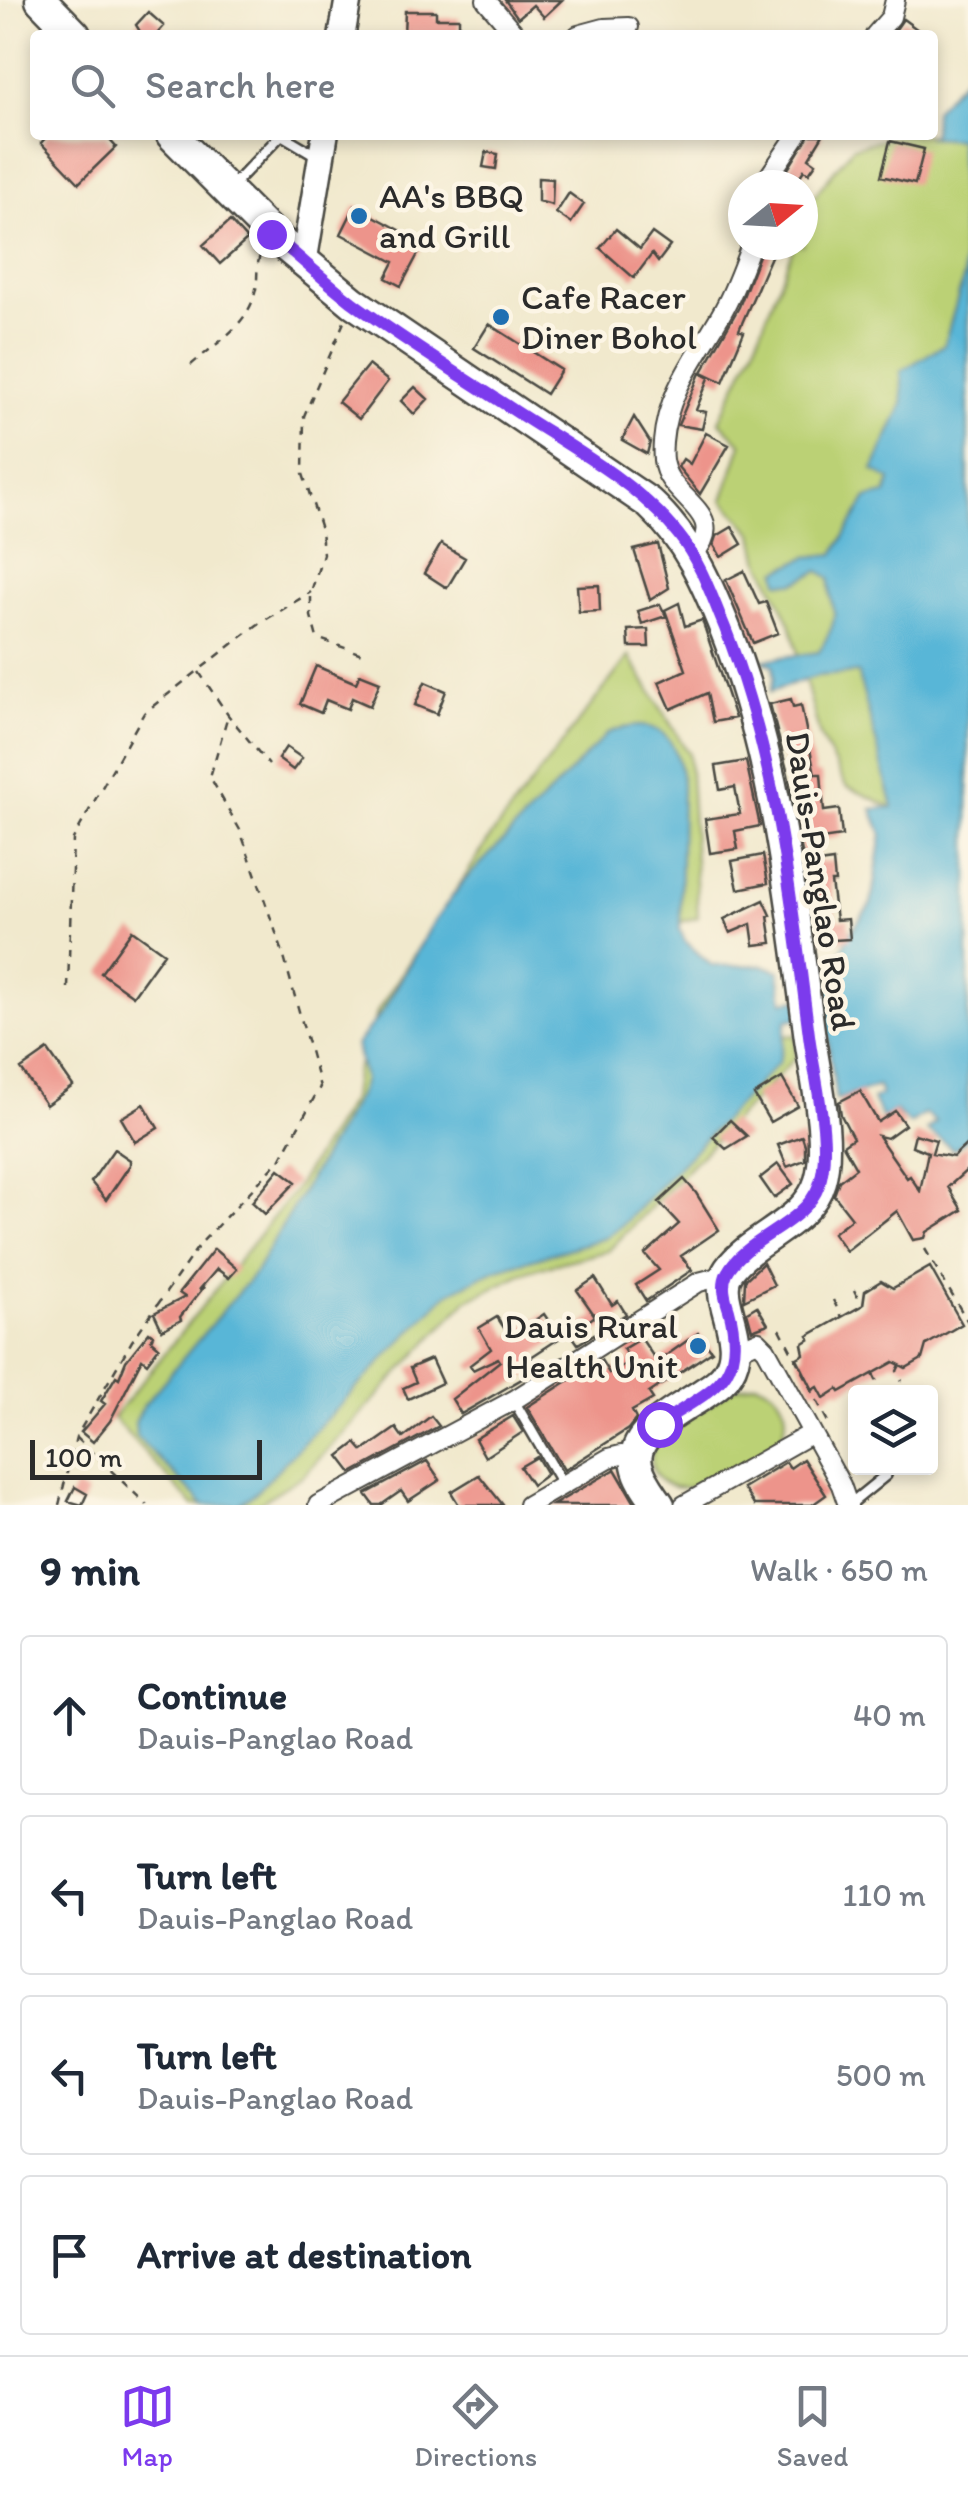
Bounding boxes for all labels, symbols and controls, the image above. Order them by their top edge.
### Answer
search box [30,30,938,140]
icon: search [65,58,120,113]
text: Search here [145,62,336,108]
north arrow [728,170,818,260]
place label: AA's BBQ and Grill [379,175,524,257]
marker: AA's BBQ and Grill [348,205,370,227]
route end [249,212,295,258]
place label: Cafe Racer Diner Bohol [521,276,697,358]
marker: Cafe Racer Diner Bohol [490,306,512,328]
street label: Dauis-Panglao Road [777,729,865,1033]
place label: Dauis Rural Health Unit [504,1305,678,1387]
marker: Dauis Rural Health Unit [687,1335,709,1357]
map controls [848,1385,938,1475]
button: layers [848,1385,938,1475]
route start [637,1402,683,1448]
scale bar [30,1435,262,1480]
text: 100 m [45,1440,122,1474]
text: 9 min [40,1545,140,1596]
text: Walk · 650 m [750,1551,928,1589]
text: Continue [137,1673,287,1719]
icon: ahead [42,1688,97,1743]
text: 40 m [853,1696,926,1734]
text: Dauis-Panglao Road [137,1719,413,1757]
text: Turn left [137,1853,277,1899]
icon: left [42,1868,97,1923]
text: 110 m [842,1876,926,1914]
text: Dauis-Panglao Road [137,1899,413,1937]
text: Turn left [137,2033,277,2079]
icon: left [42,2048,97,2103]
text: 500 m [836,2056,926,2094]
text: Dauis-Panglao Road [137,2079,413,2117]
icon: arrive [42,2228,97,2283]
text: Arrive at destination [137,2232,472,2278]
tab: Map [120,2379,175,2473]
tab: Directions [414,2379,537,2473]
tab: Saved [777,2379,848,2473]

